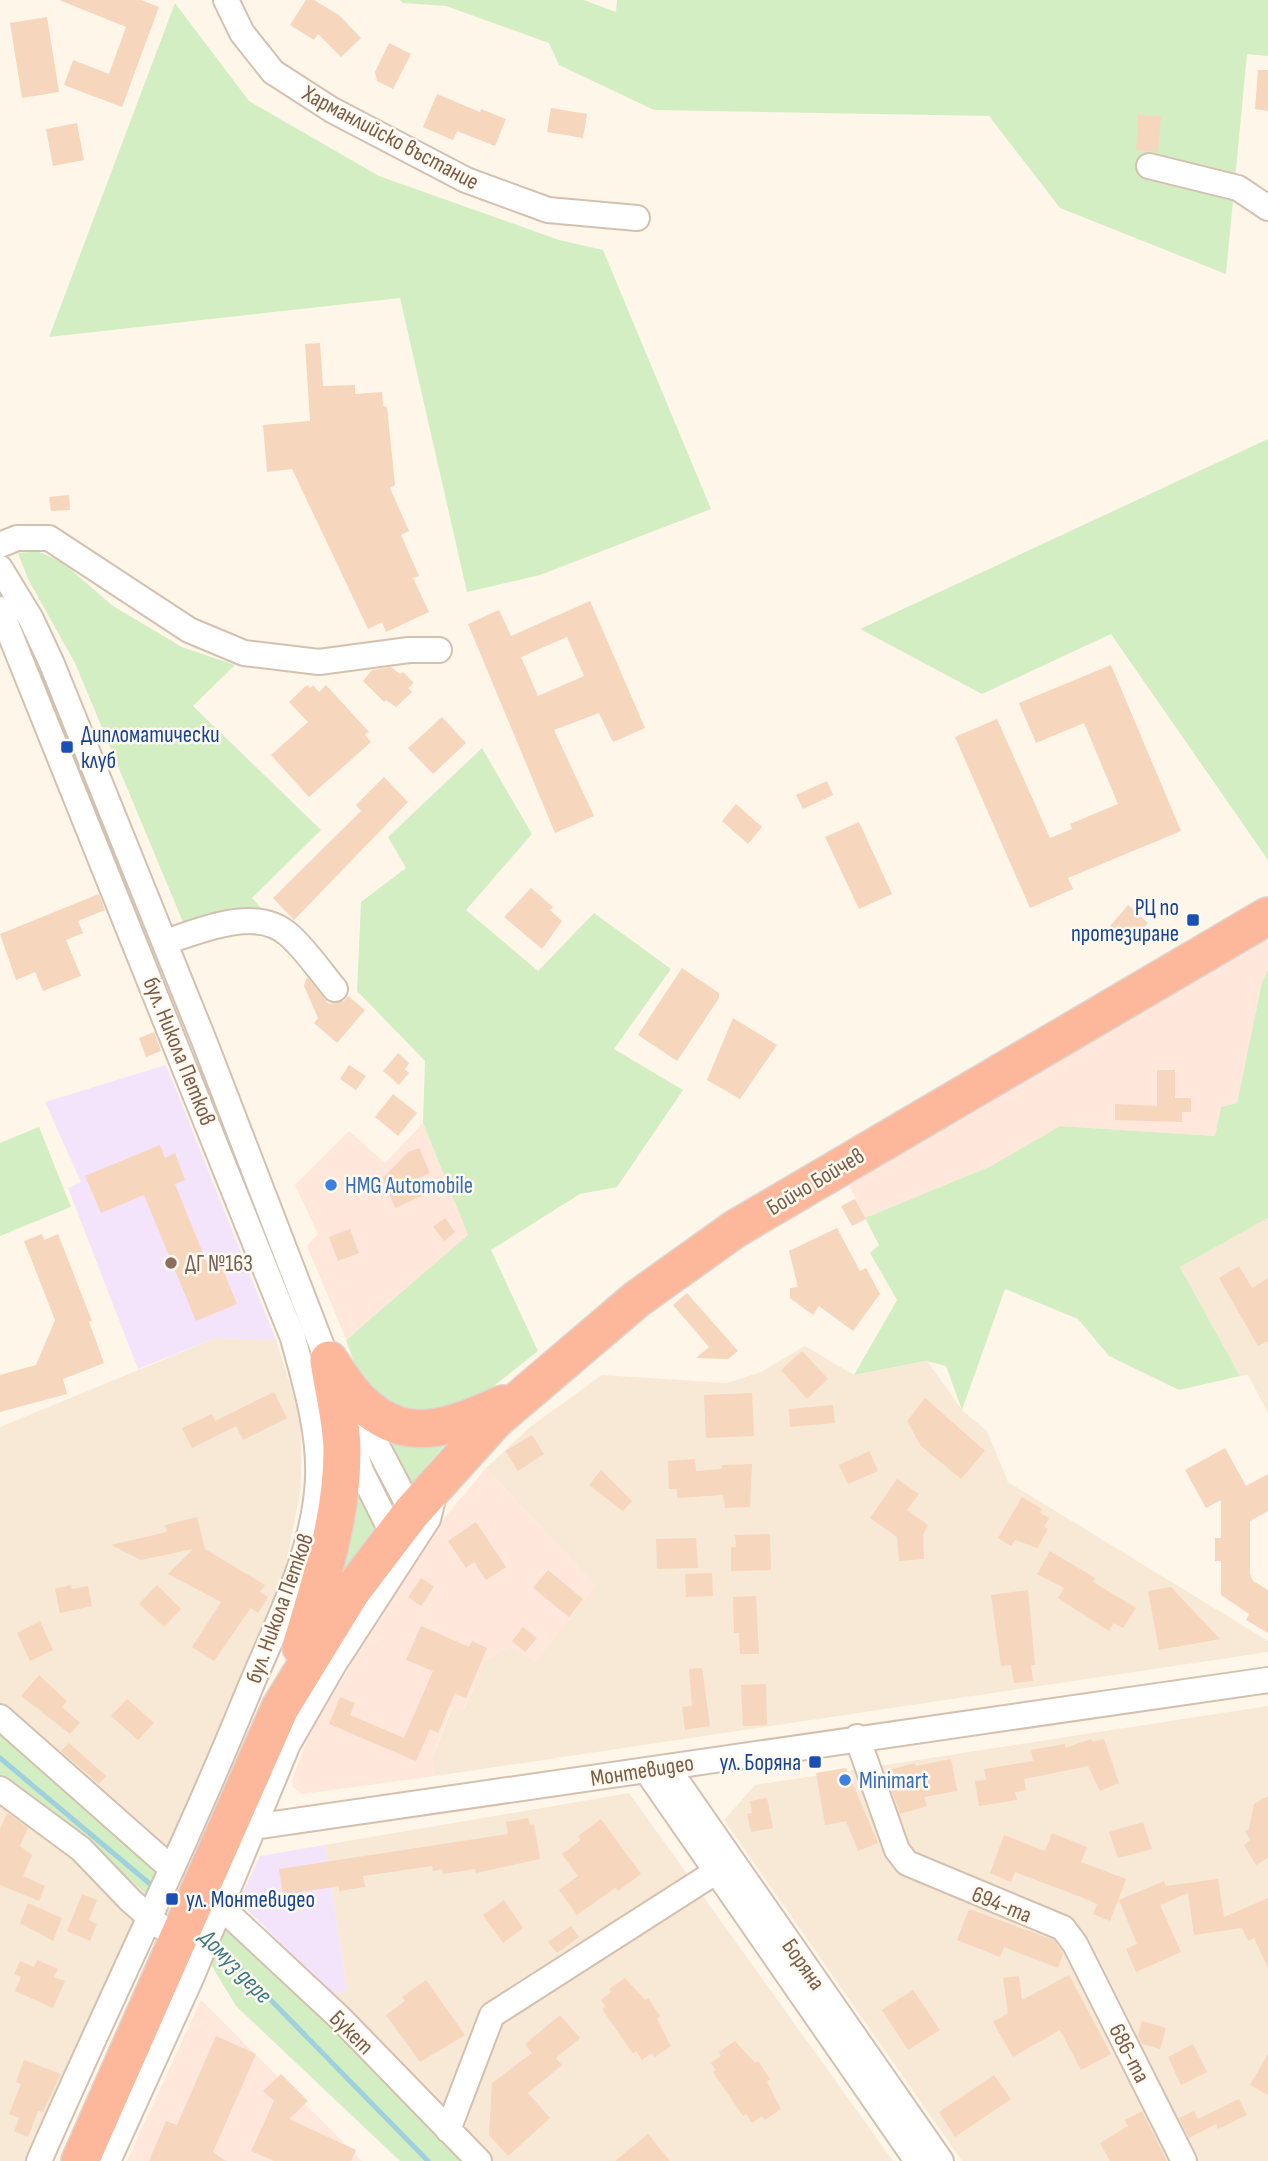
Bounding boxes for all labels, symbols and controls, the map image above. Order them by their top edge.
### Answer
street label: Харманлийско въстание [297,79,484,196]
place label: Дипломатически клуб [81,721,220,775]
marker: Дипломатически клуб [59,739,75,755]
place label: РЦ по протезиране [1071,894,1179,948]
marker: РЦ по протезиране [1185,912,1201,928]
street label: бул. Никола Петков [137,973,222,1130]
street label: Бойчо Бойчев [762,1142,869,1222]
place label: HMG Automobile [345,1172,473,1200]
marker: HMG Automobile [323,1177,339,1193]
place label: ДГ №163 [185,1250,253,1278]
marker: ДГ №163 [163,1255,179,1271]
street label: бул. Никола Петков [240,1529,320,1687]
street label: Монтевидео [588,1749,696,1793]
place label: ул. Боряна [720,1749,801,1777]
marker: ул. Боряна [807,1754,823,1770]
place label: Minimart [859,1767,929,1795]
marker: Minimart [837,1772,853,1788]
street label: 694-та [968,1880,1036,1929]
place label: ул. Монтевидео [186,1886,315,1914]
marker: ул. Монтевидео [164,1891,180,1907]
water label: Домуз дере [192,1922,278,2010]
street label: Боряна [775,1933,831,1996]
street label: Букет [323,2005,379,2061]
street label: 686-та [1102,2019,1156,2088]

